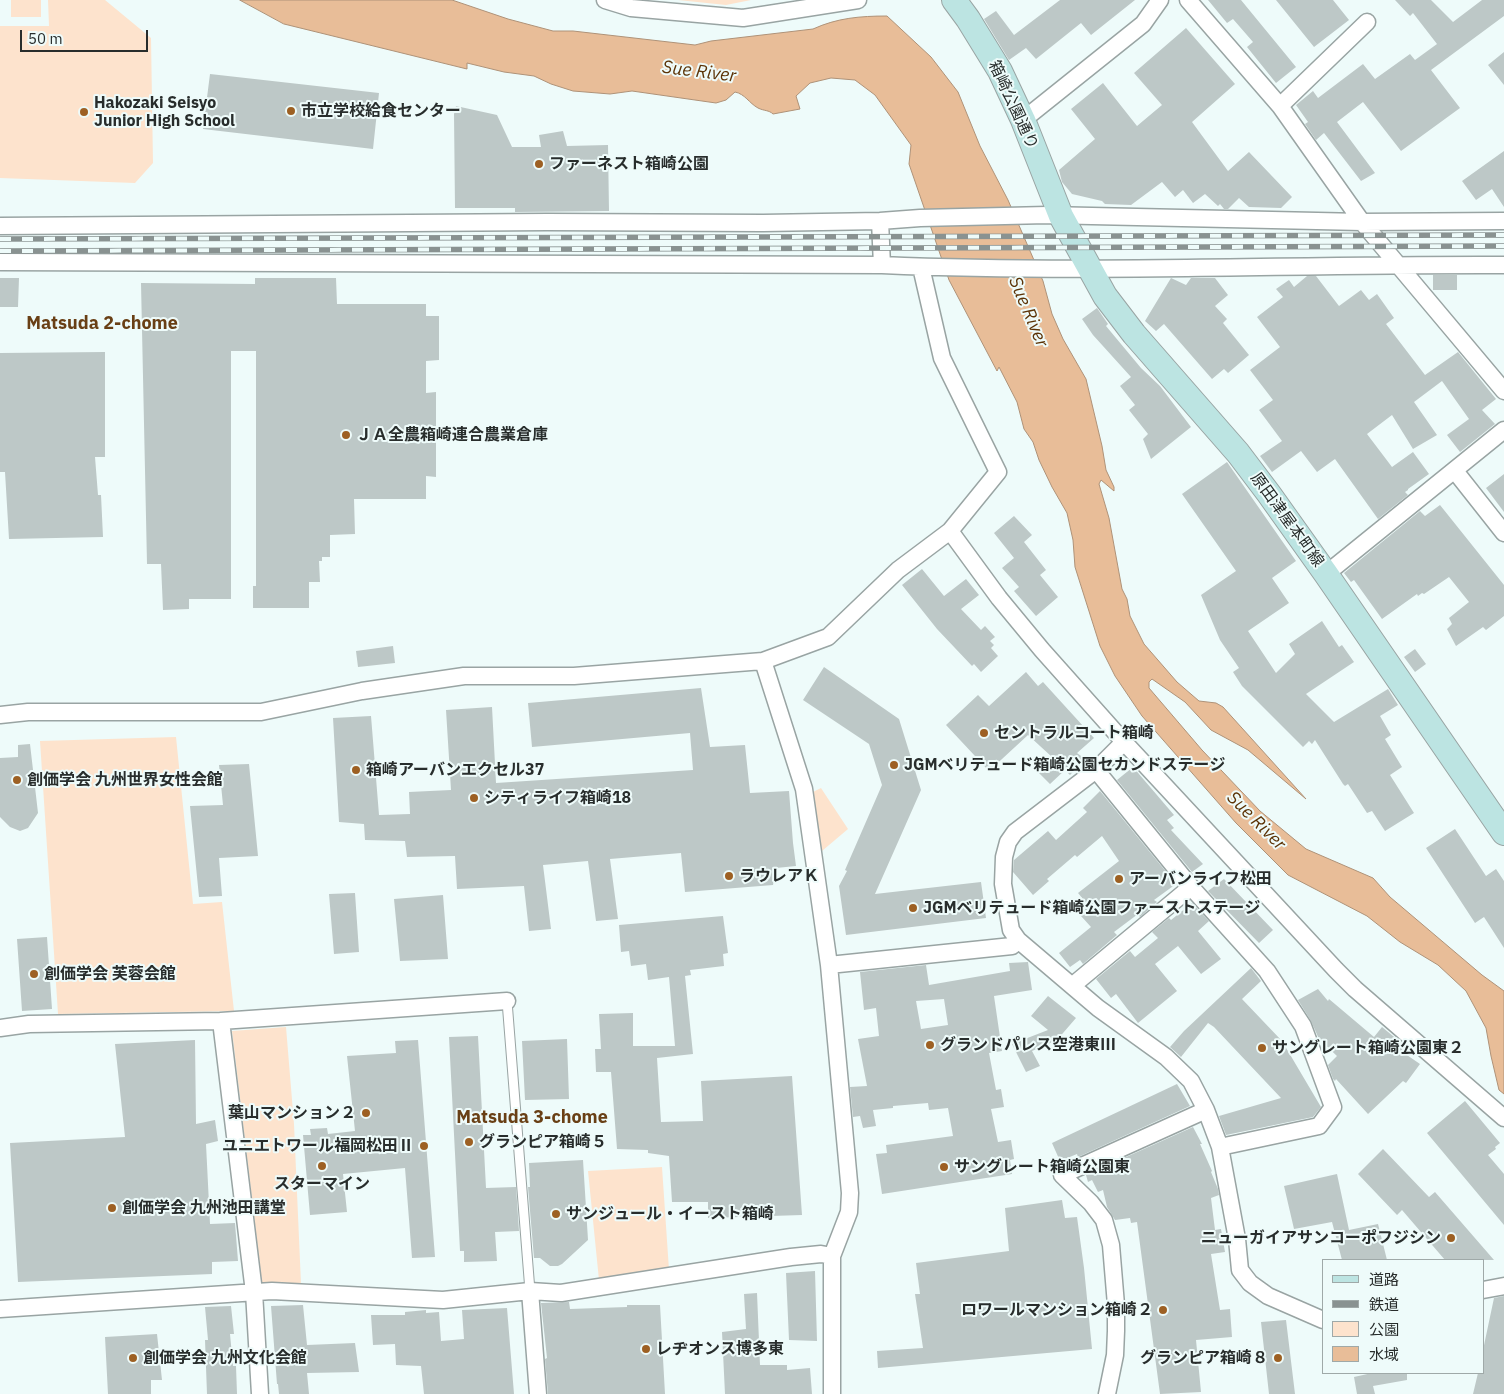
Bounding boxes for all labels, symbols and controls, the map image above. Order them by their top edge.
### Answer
scale bar [22,20,150,52]
text: 50 m [28,29,63,48]
water label: Sue River [661,57,737,87]
street label: 箱崎公園通り [984,57,1042,153]
place label: Hakozaki Seisyo Junior High School [94,93,235,131]
place label: 市立学校給食センター [301,101,461,121]
marker: 市立学校給食センター [285,105,297,117]
marker: Hakozaki Seisyo Junior High School [78,106,90,118]
place label: ファーネスト箱崎公園 [549,154,709,174]
marker: ファーネスト箱崎公園 [533,158,545,170]
water label: Sue River [1004,274,1052,350]
district label: Matsuda 2-chome [26,313,178,335]
place label: ＪＡ全農箱崎連合農業倉庫 [356,425,548,445]
marker: ＪＡ全農箱崎連合農業倉庫 [340,429,352,441]
street label: 原田津屋本町線 [1246,469,1328,571]
place label: セントラルコート箱崎 [994,723,1154,743]
marker: セントラルコート箱崎 [978,727,990,739]
place label: JGMベリテュード箱崎公園セカンドステージ [904,755,1226,775]
marker: JGMベリテュード箱崎公園セカンドステージ [888,759,900,771]
place label: 箱崎アーバンエクセル37 [366,760,544,780]
marker: 箱崎アーバンエクセル37 [350,764,362,776]
place label: 創価学会 九州世界女性会館 [27,770,223,790]
marker: 創価学会 九州世界女性会館 [11,774,23,786]
water label: Sue River [1222,787,1290,855]
place label: シティライフ箱崎18 [484,788,631,808]
marker: シティライフ箱崎18 [468,792,480,804]
place label: ラウレアＫ [739,866,819,886]
place label: アーバンライフ松田 [1129,869,1272,889]
marker: ラウレアＫ [723,870,735,882]
marker: アーバンライフ松田 [1113,873,1125,885]
place label: JGMベリテュード箱崎公園ファーストステージ [923,898,1261,918]
marker: JGMベリテュード箱崎公園ファーストステージ [907,902,919,914]
place label: 創価学会 芙蓉会館 [44,964,176,984]
marker: 創価学会 芙蓉会館 [28,968,40,980]
place label: グランドパレス空港東Ⅲ [940,1035,1116,1055]
place label: サングレート箱崎公園東２ [1272,1038,1464,1058]
marker: グランドパレス空港東Ⅲ [924,1039,936,1051]
marker: サングレート箱崎公園東２ [1256,1042,1268,1054]
place label: 葉山マンション２ [228,1103,356,1123]
marker: 葉山マンション２ [360,1107,372,1119]
district label: Matsuda 3-chome [456,1107,608,1129]
place label: グランピア箱崎５ [479,1132,607,1152]
place label: ユニエトワール福岡松田Ⅱ [222,1136,414,1156]
marker: グランピア箱崎５ [463,1136,475,1148]
marker: ユニエトワール福岡松田Ⅱ [418,1140,430,1152]
place label: サングレート箱崎公園東 [954,1157,1130,1177]
marker: スターマイン [316,1160,328,1172]
marker: サングレート箱崎公園東 [938,1161,950,1173]
place label: スターマイン [274,1174,370,1194]
place label: 創価学会 九州池田講堂 [122,1198,286,1218]
marker: 創価学会 九州池田講堂 [106,1202,118,1214]
place label: サンジュール・イースト箱崎 [566,1204,774,1224]
marker: サンジュール・イースト箱崎 [550,1208,562,1220]
place label: ニューガイアサンコーポフジシン [1201,1228,1441,1248]
marker: ニューガイアサンコーポフジシン [1445,1232,1457,1244]
legend [1322,1259,1484,1374]
text: 道路 [1369,1270,1399,1289]
text: 鉄道 [1369,1295,1399,1314]
place label: ロワールマンション箱崎２ [961,1300,1153,1320]
marker: ロワールマンション箱崎２ [1157,1304,1169,1316]
text: 公園 [1369,1320,1399,1339]
place label: レヂオンス博多東 [656,1339,784,1359]
marker: レヂオンス博多東 [640,1343,652,1355]
text: 水域 [1369,1345,1399,1364]
place label: 創価学会 九州文化会館 [143,1348,307,1368]
place label: グランピア箱崎８ [1140,1348,1268,1368]
marker: 創価学会 九州文化会館 [127,1352,139,1364]
marker: グランピア箱崎８ [1272,1352,1284,1364]

